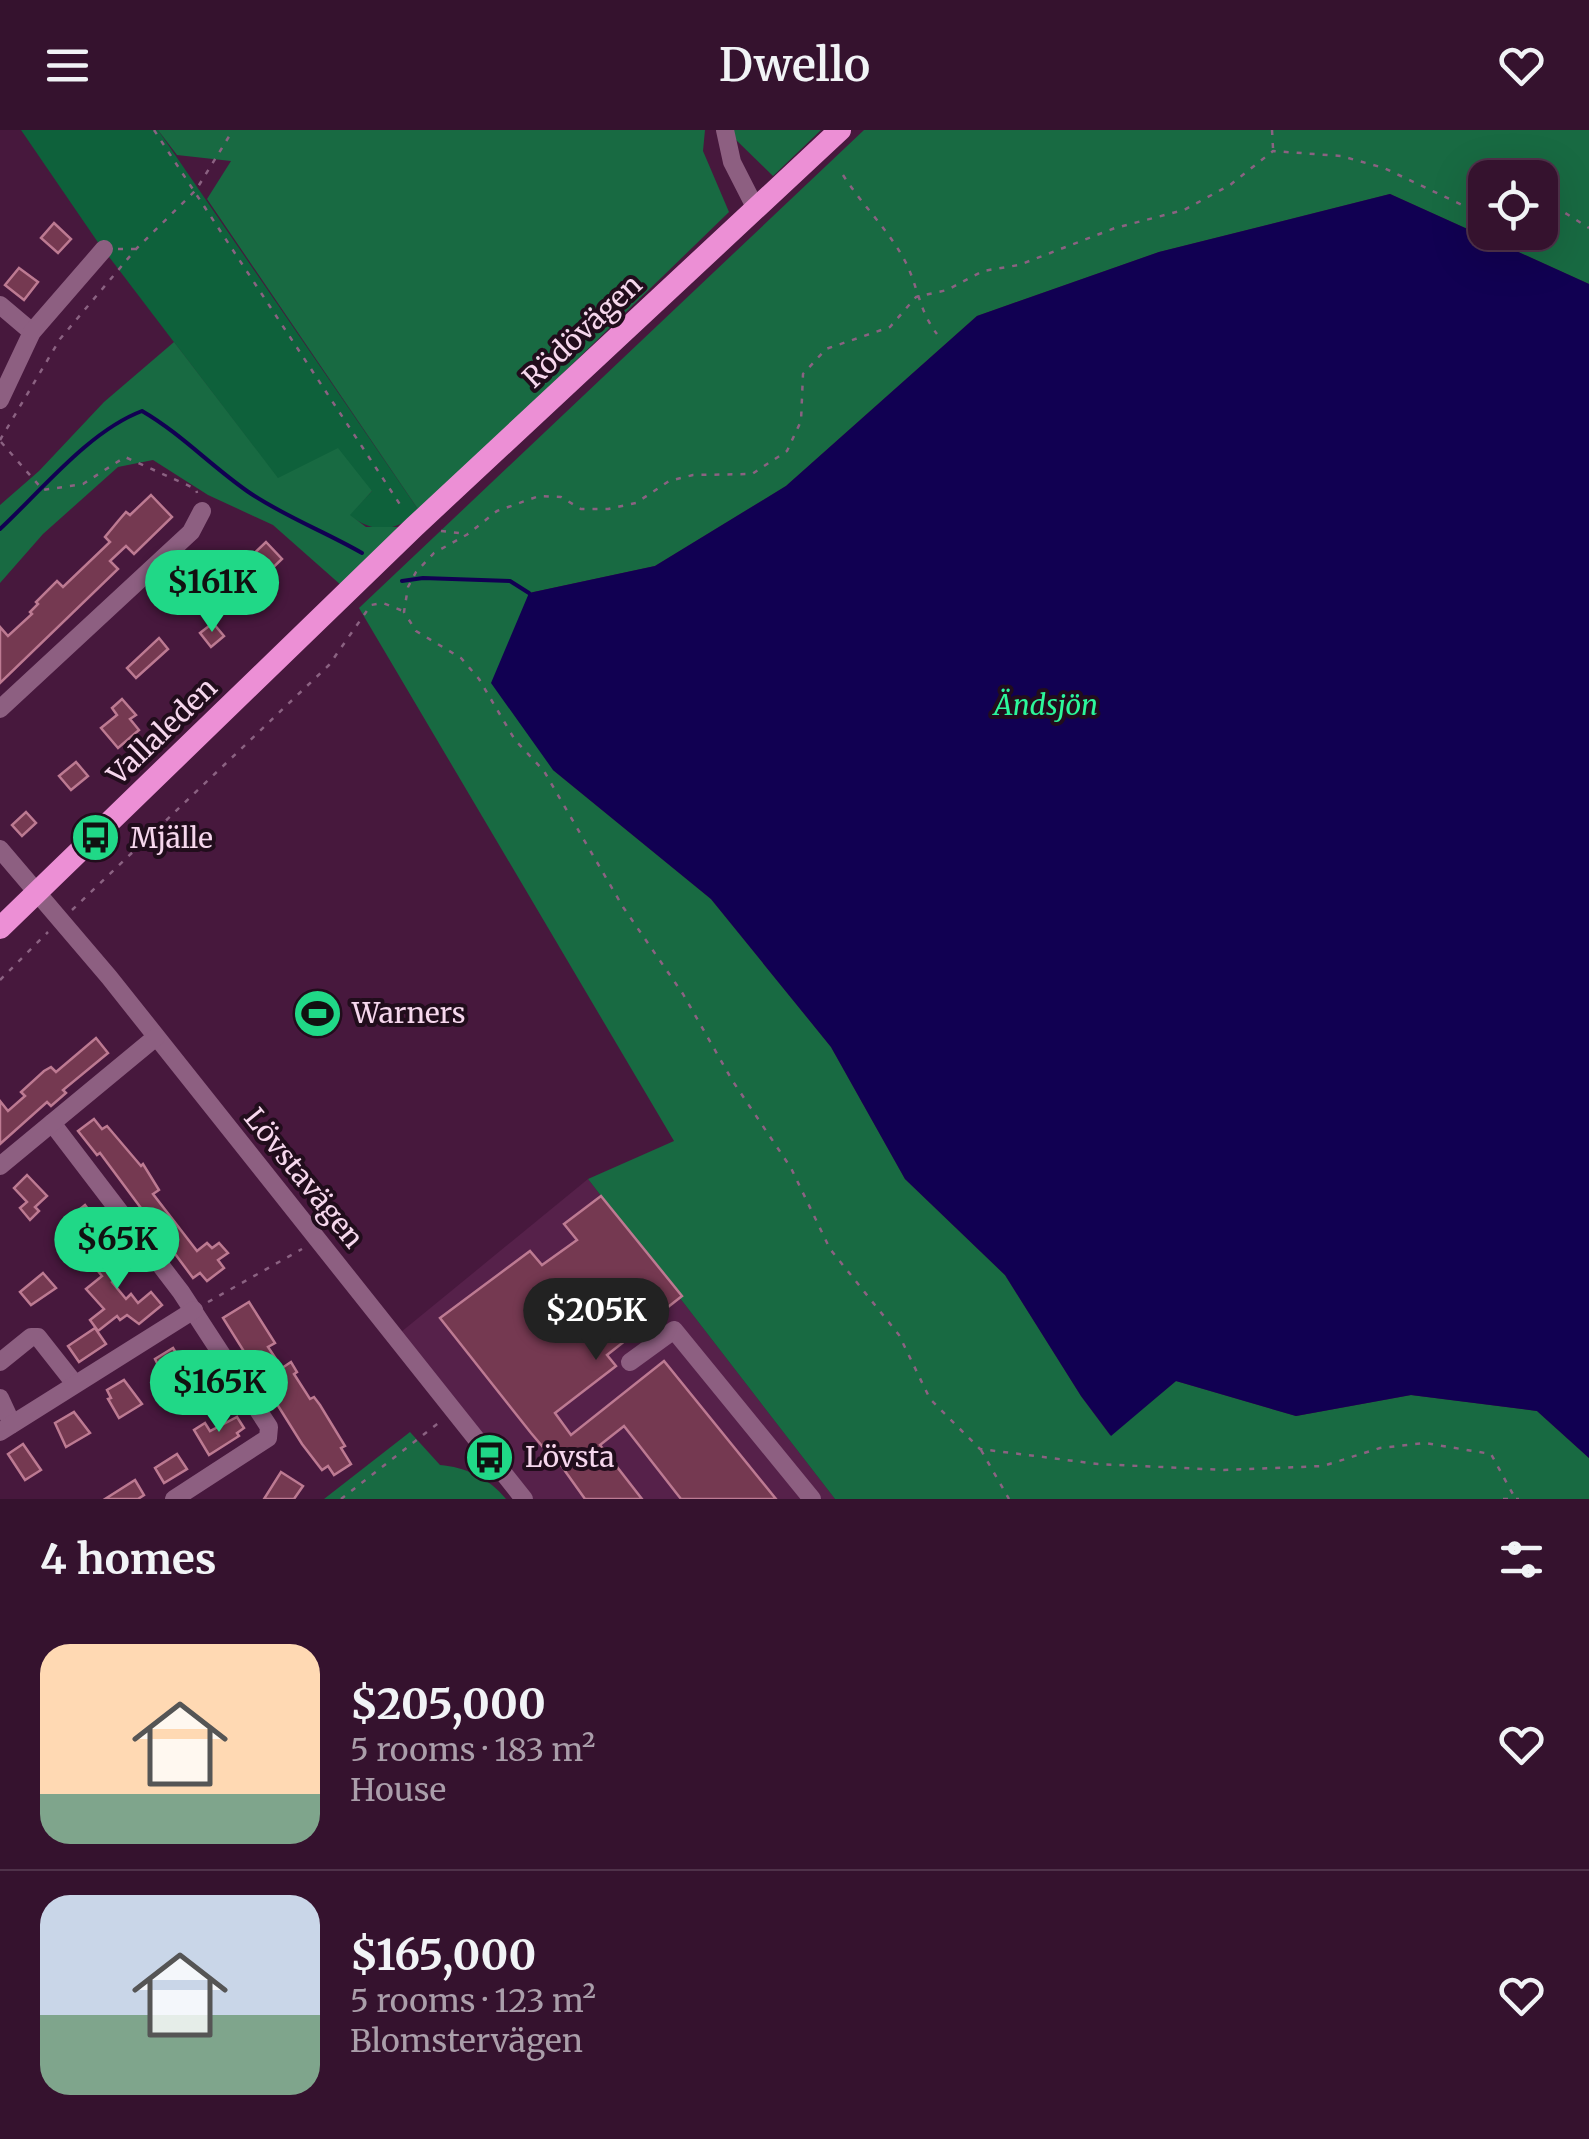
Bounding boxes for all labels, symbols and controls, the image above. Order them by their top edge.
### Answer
text: Dwello [719,37,870,93]
icon: menu [40,38,95,93]
icon: heart [1494,38,1549,93]
map controls [1468,160,1558,250]
button: locate [1468,160,1558,250]
street label: Rödövägen [515,267,649,395]
pin: $161K [142,550,282,635]
text: $161K [167,562,257,602]
street label: Vallaleden [99,670,224,793]
park label: Ändsjön [992,687,1098,723]
bus stop icon: Mjälle [69,812,121,864]
place label: Mjälle [130,820,213,856]
sports icon: Warners [291,987,343,1039]
place label: Warners [351,995,466,1031]
street label: Lövstavägen [237,1101,371,1255]
pin: $65K [58,1207,176,1292]
text: $65K [76,1219,158,1259]
pin: $205K [526,1278,666,1363]
text: $205K [545,1290,647,1330]
pin: $165K [149,1350,289,1435]
text: $165K [172,1362,266,1402]
bus stop icon: Lövsta [464,1431,516,1483]
place label: Lövsta [525,1439,615,1475]
icon: filters [1494,1532,1549,1587]
text: 4 homes [40,1533,217,1585]
text: $205,000 [350,1678,546,1730]
icon: home [120,1684,240,1804]
icon: heart [1494,1717,1549,1772]
text: 5 rooms · 183 m² [350,1730,596,1770]
text: House [350,1770,446,1810]
text: $165,000 [350,1929,536,1981]
icon: home [120,1935,240,2055]
icon: heart [1494,1968,1549,2023]
text: 5 rooms · 123 m² [350,1981,596,2021]
text: Blomstervägen [350,2021,583,2061]

